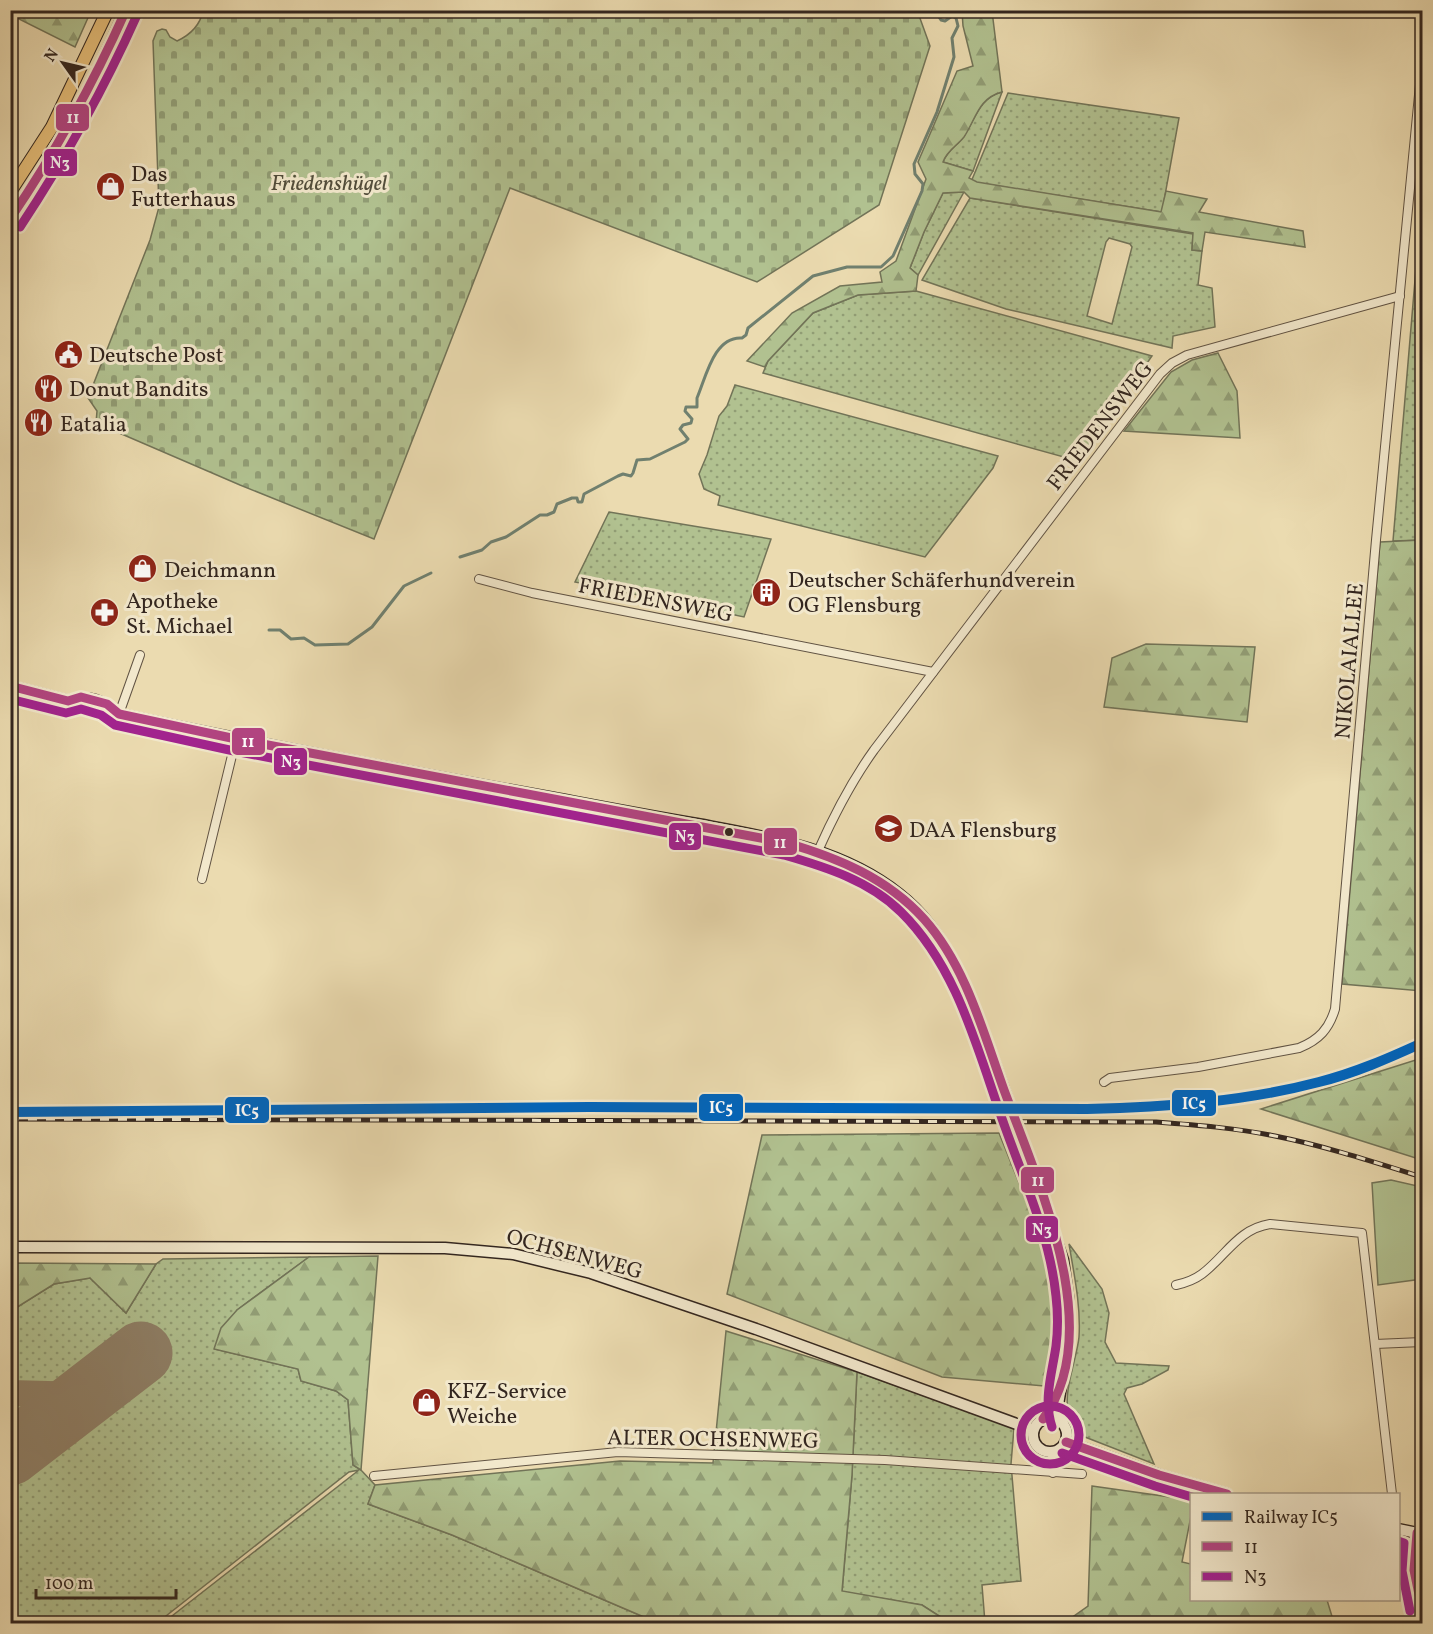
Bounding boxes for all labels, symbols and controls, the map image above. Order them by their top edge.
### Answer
north arrow [33,33,93,93]
text: N [40,44,65,67]
line badge: 11 [55,103,90,132]
text: 11 [67,108,79,130]
line badge: N3 [43,148,78,177]
text: N3 [50,153,70,175]
place label: Das Futterhaus [131,160,236,216]
park label: Friedenshügel [271,169,388,200]
shop icon: Das Futterhaus [94,170,126,202]
public building icon: Deutsche Post [52,338,84,370]
place label: Deutsche Post [89,341,224,372]
street label: FRIEDENSWEG [1040,355,1162,498]
restaurant icon: Donut Bandits [32,372,64,404]
place label: Donut Bandits [69,375,208,406]
restaurant icon: Eatalia [23,407,55,439]
place label: Eatalia [60,410,127,441]
shop icon: Deichmann [127,553,159,585]
place label: Deichmann [164,556,276,587]
place label: Deutscher Schäferhundverein OG Flensburg [788,566,1075,622]
street label: FRIEDENSWEG [575,571,736,632]
building icon: Deutscher Schäferhundverein OG Flensburg [751,576,783,608]
street label: NIKOLAIALLEE [1328,582,1373,741]
place label: Apotheke St. Michael [126,587,233,643]
pharmacy icon: Apotheke St. Michael [89,597,121,629]
line badge: 11 [231,727,266,756]
text: 11 [242,732,254,754]
line badge: N3 [273,747,308,776]
text: N3 [281,752,301,774]
school or university icon: DAA Flensburg [872,813,904,845]
place label: DAA Flensburg [909,816,1057,847]
line badge: N3 [668,822,702,851]
unlabelled marker [723,826,735,838]
text: N3 [675,827,695,849]
line badge: 11 [763,827,798,856]
text: 11 [774,833,786,855]
line badge: IC5 [1171,1089,1217,1117]
line badge: IC5 [698,1093,744,1122]
text: IC5 [1182,1094,1206,1116]
line badge: IC5 [224,1096,270,1124]
text: IC5 [709,1098,733,1120]
text: IC5 [235,1101,259,1123]
line badge: 11 [1020,1166,1055,1194]
text: 11 [1032,1171,1044,1193]
line badge: N3 [1025,1215,1059,1243]
text: N3 [1032,1220,1052,1242]
street label: OCHSENWEG [503,1222,646,1289]
place label: KFZ-Service Weiche [447,1377,567,1433]
shop icon: KFZ-Service Weiche [410,1387,442,1419]
street label: ALTER OCHSENWEG [607,1423,819,1458]
legend [1190,1493,1400,1601]
text: Railway IC5 [1244,1506,1338,1531]
text: 11 [1244,1536,1258,1561]
scale bar [36,1562,176,1600]
text: N3 [1244,1566,1267,1591]
text: 100 m [45,1572,94,1597]

